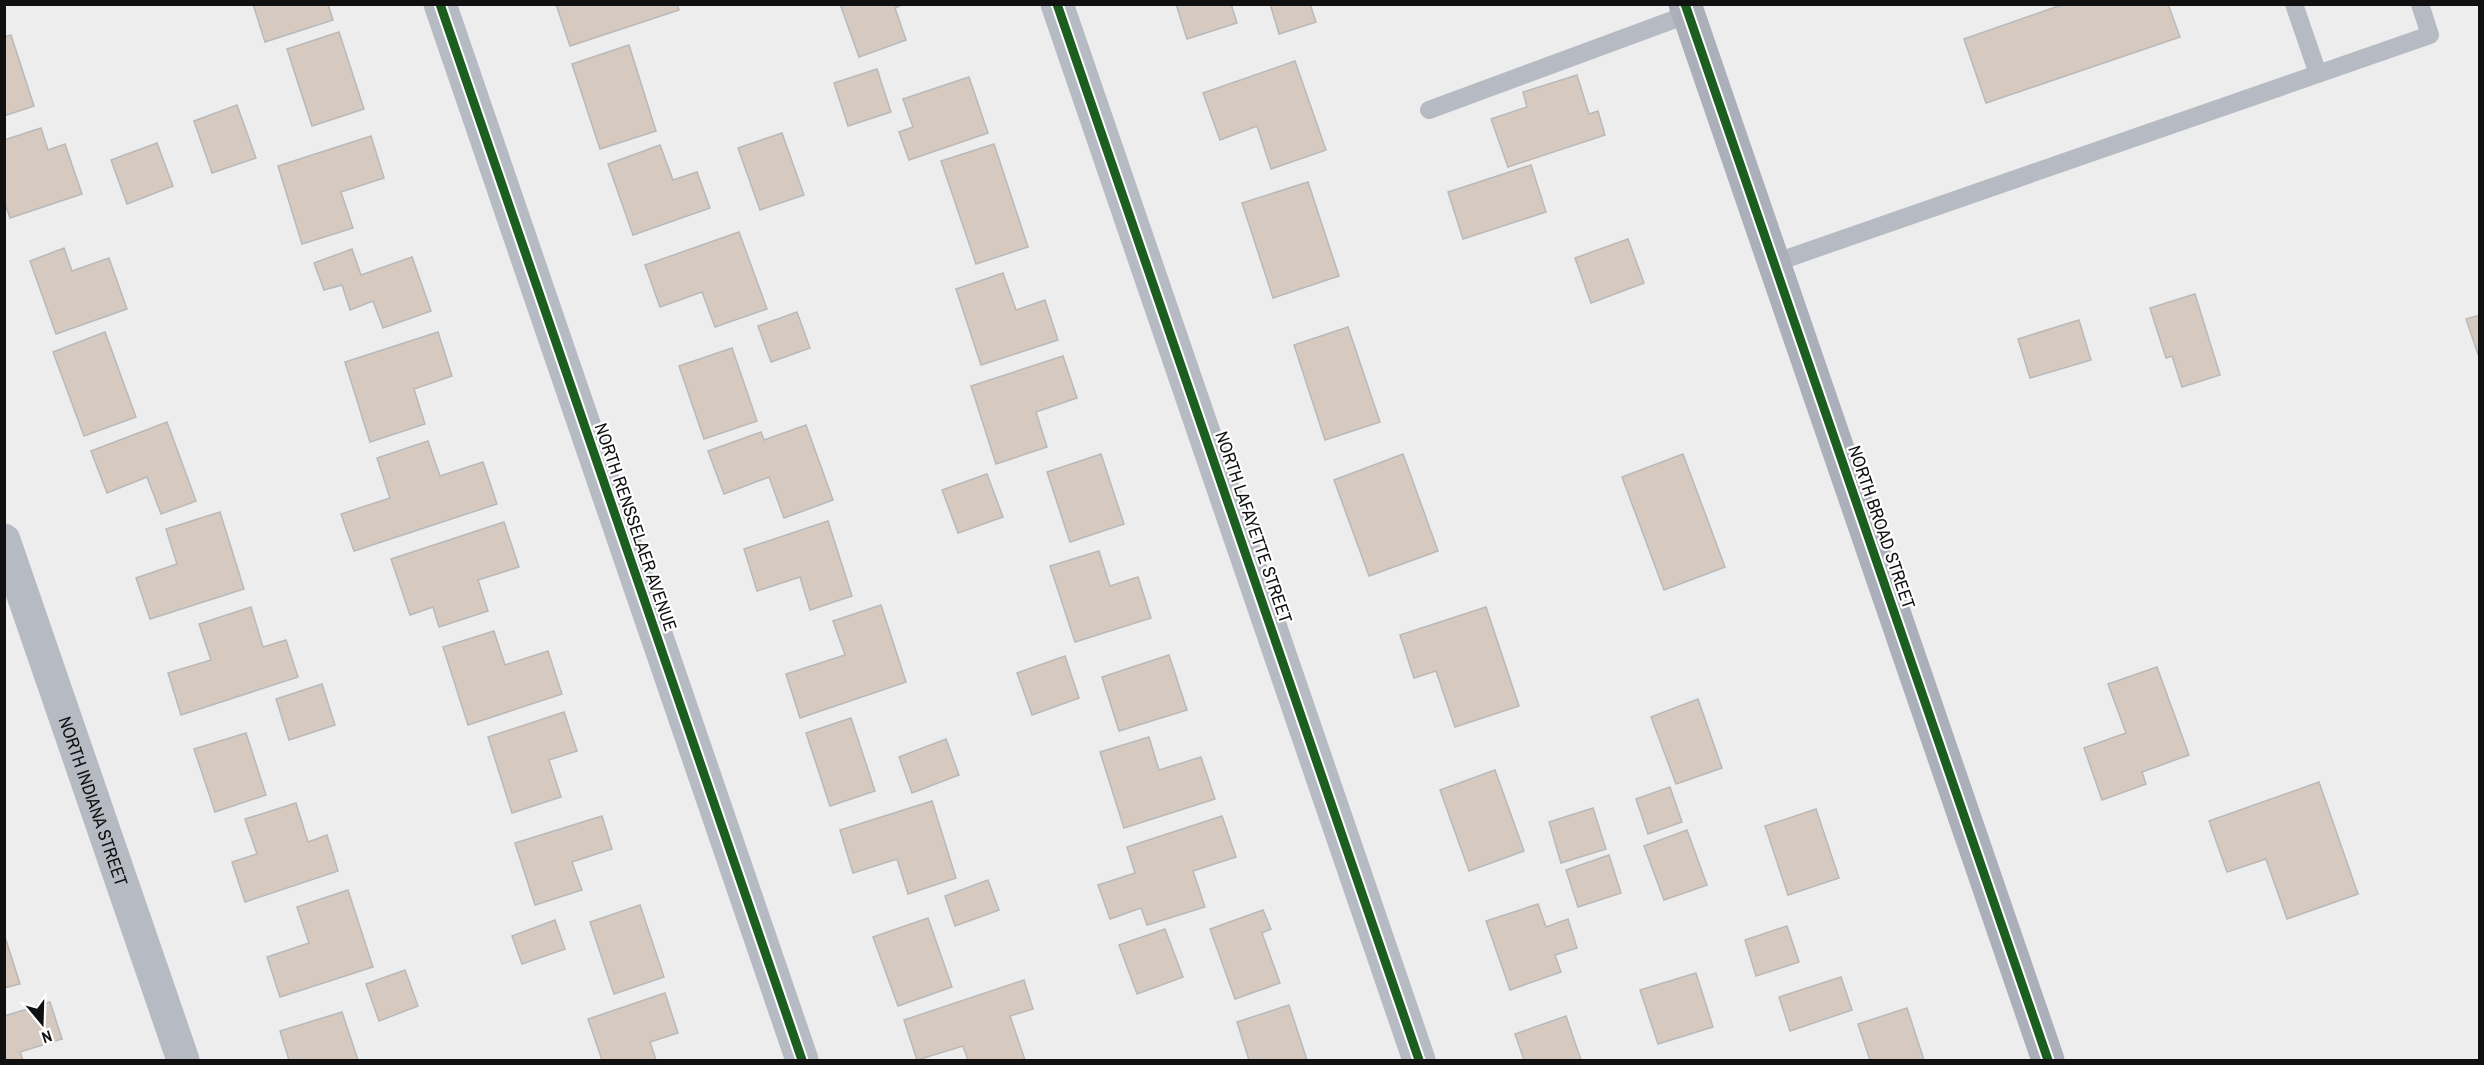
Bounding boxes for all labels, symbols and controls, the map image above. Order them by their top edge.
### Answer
street label: NORTH RENSSELAER AVENUE [589,420,683,634]
street label: NORTH LAFAYETTE STREET [1209,428,1299,626]
street label: NORTH BROAD STREET [1842,442,1922,612]
street label: NORTH INDIANA STREET [53,713,135,889]
north arrow [12,993,72,1053]
text: N [39,1025,55,1049]

